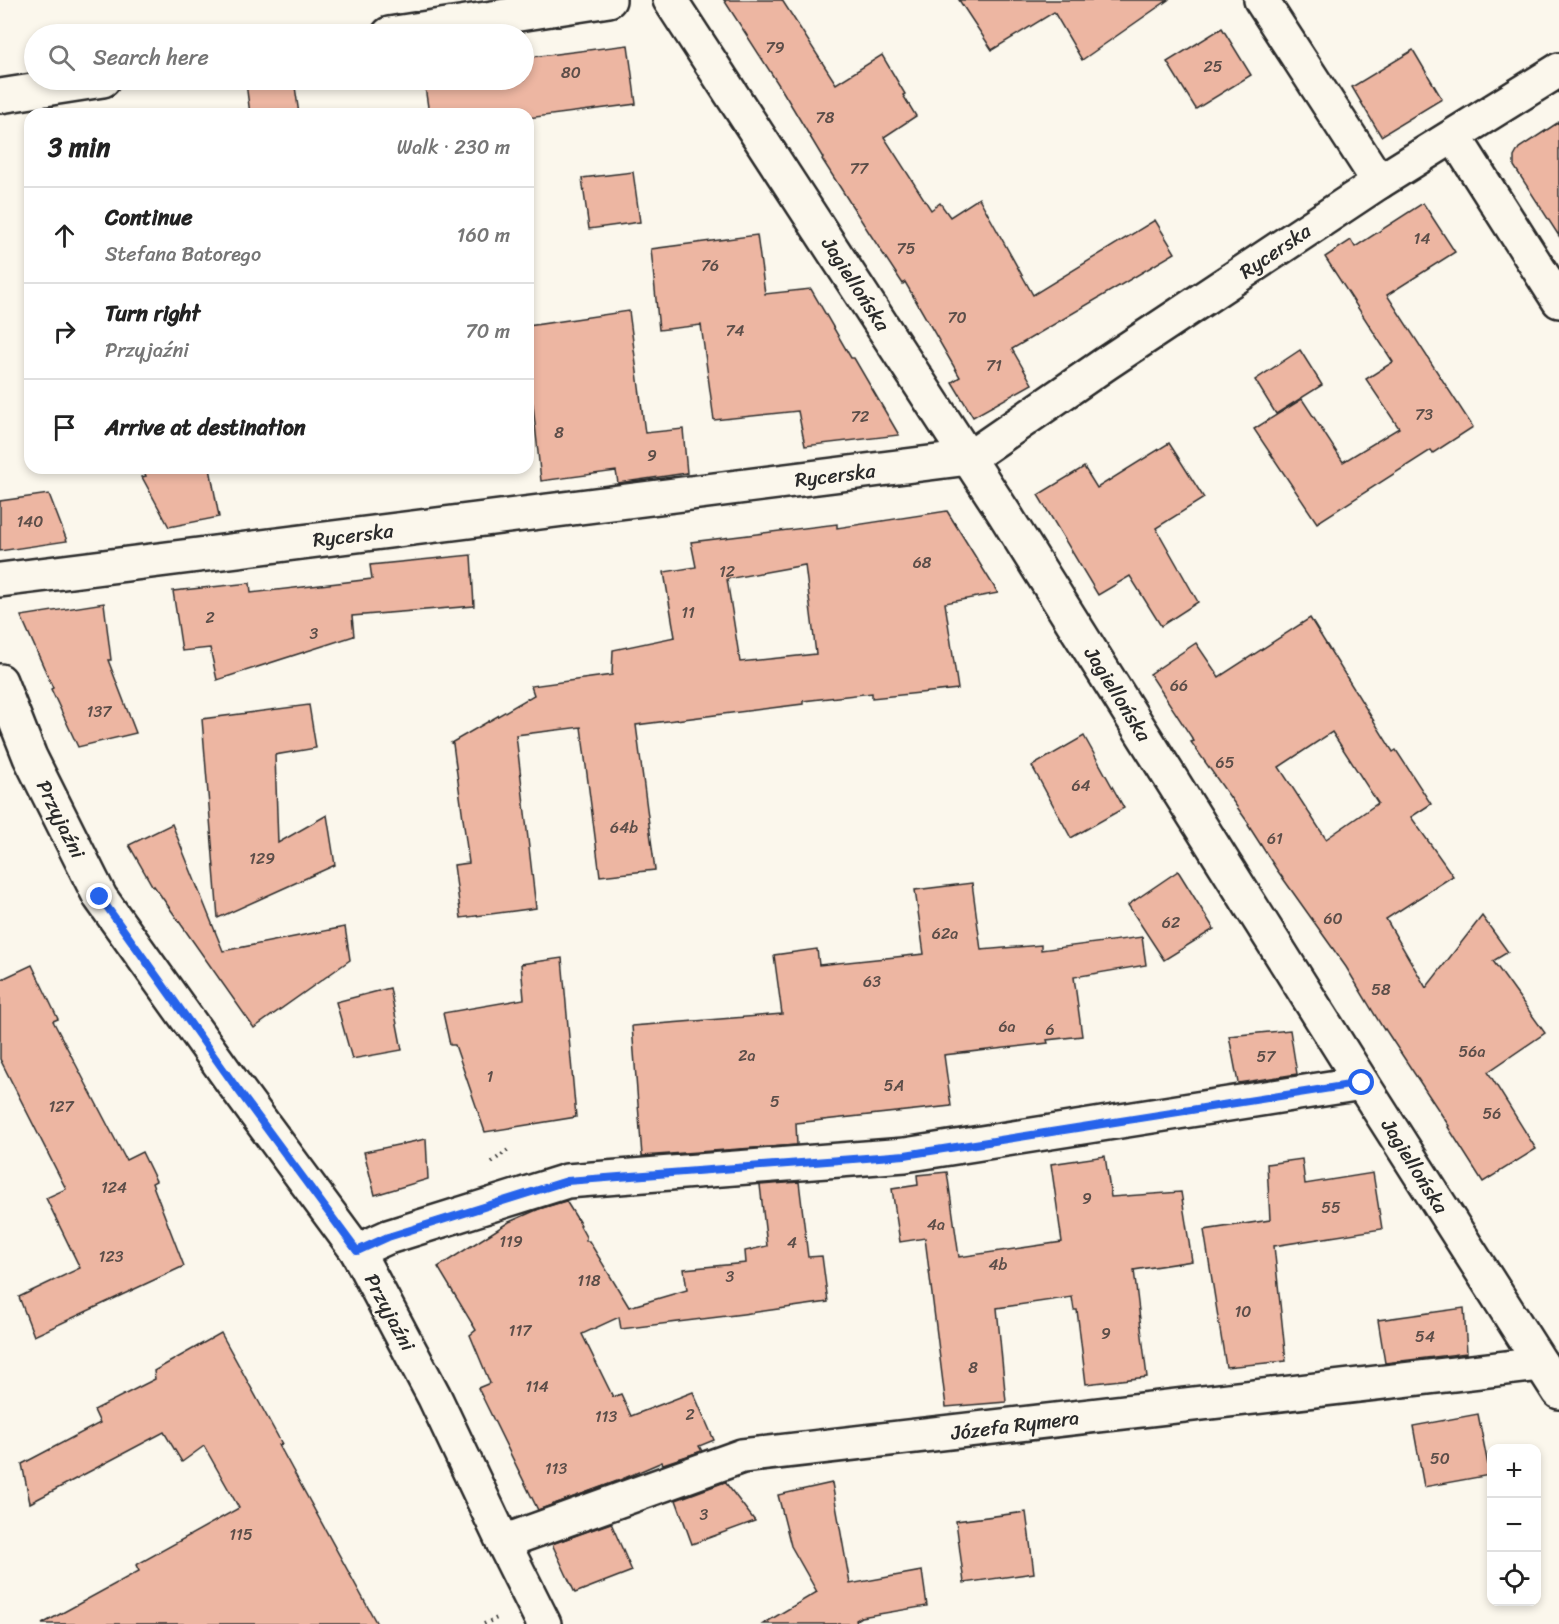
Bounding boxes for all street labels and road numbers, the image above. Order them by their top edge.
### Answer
street label: Rycerska [1232,214,1319,289]
street label: Jagiellońska [811,229,900,339]
street label: Rycerska [793,453,878,498]
street label: Rycerska [311,513,396,558]
street label: Jagiellońska [1074,639,1161,750]
street label: Przyjaźni [26,774,95,866]
street label: Jagiellońska [1371,1111,1458,1222]
street label: Przyjaźni [354,1267,425,1359]
street label: Józefa Rymera [948,1400,1081,1451]

